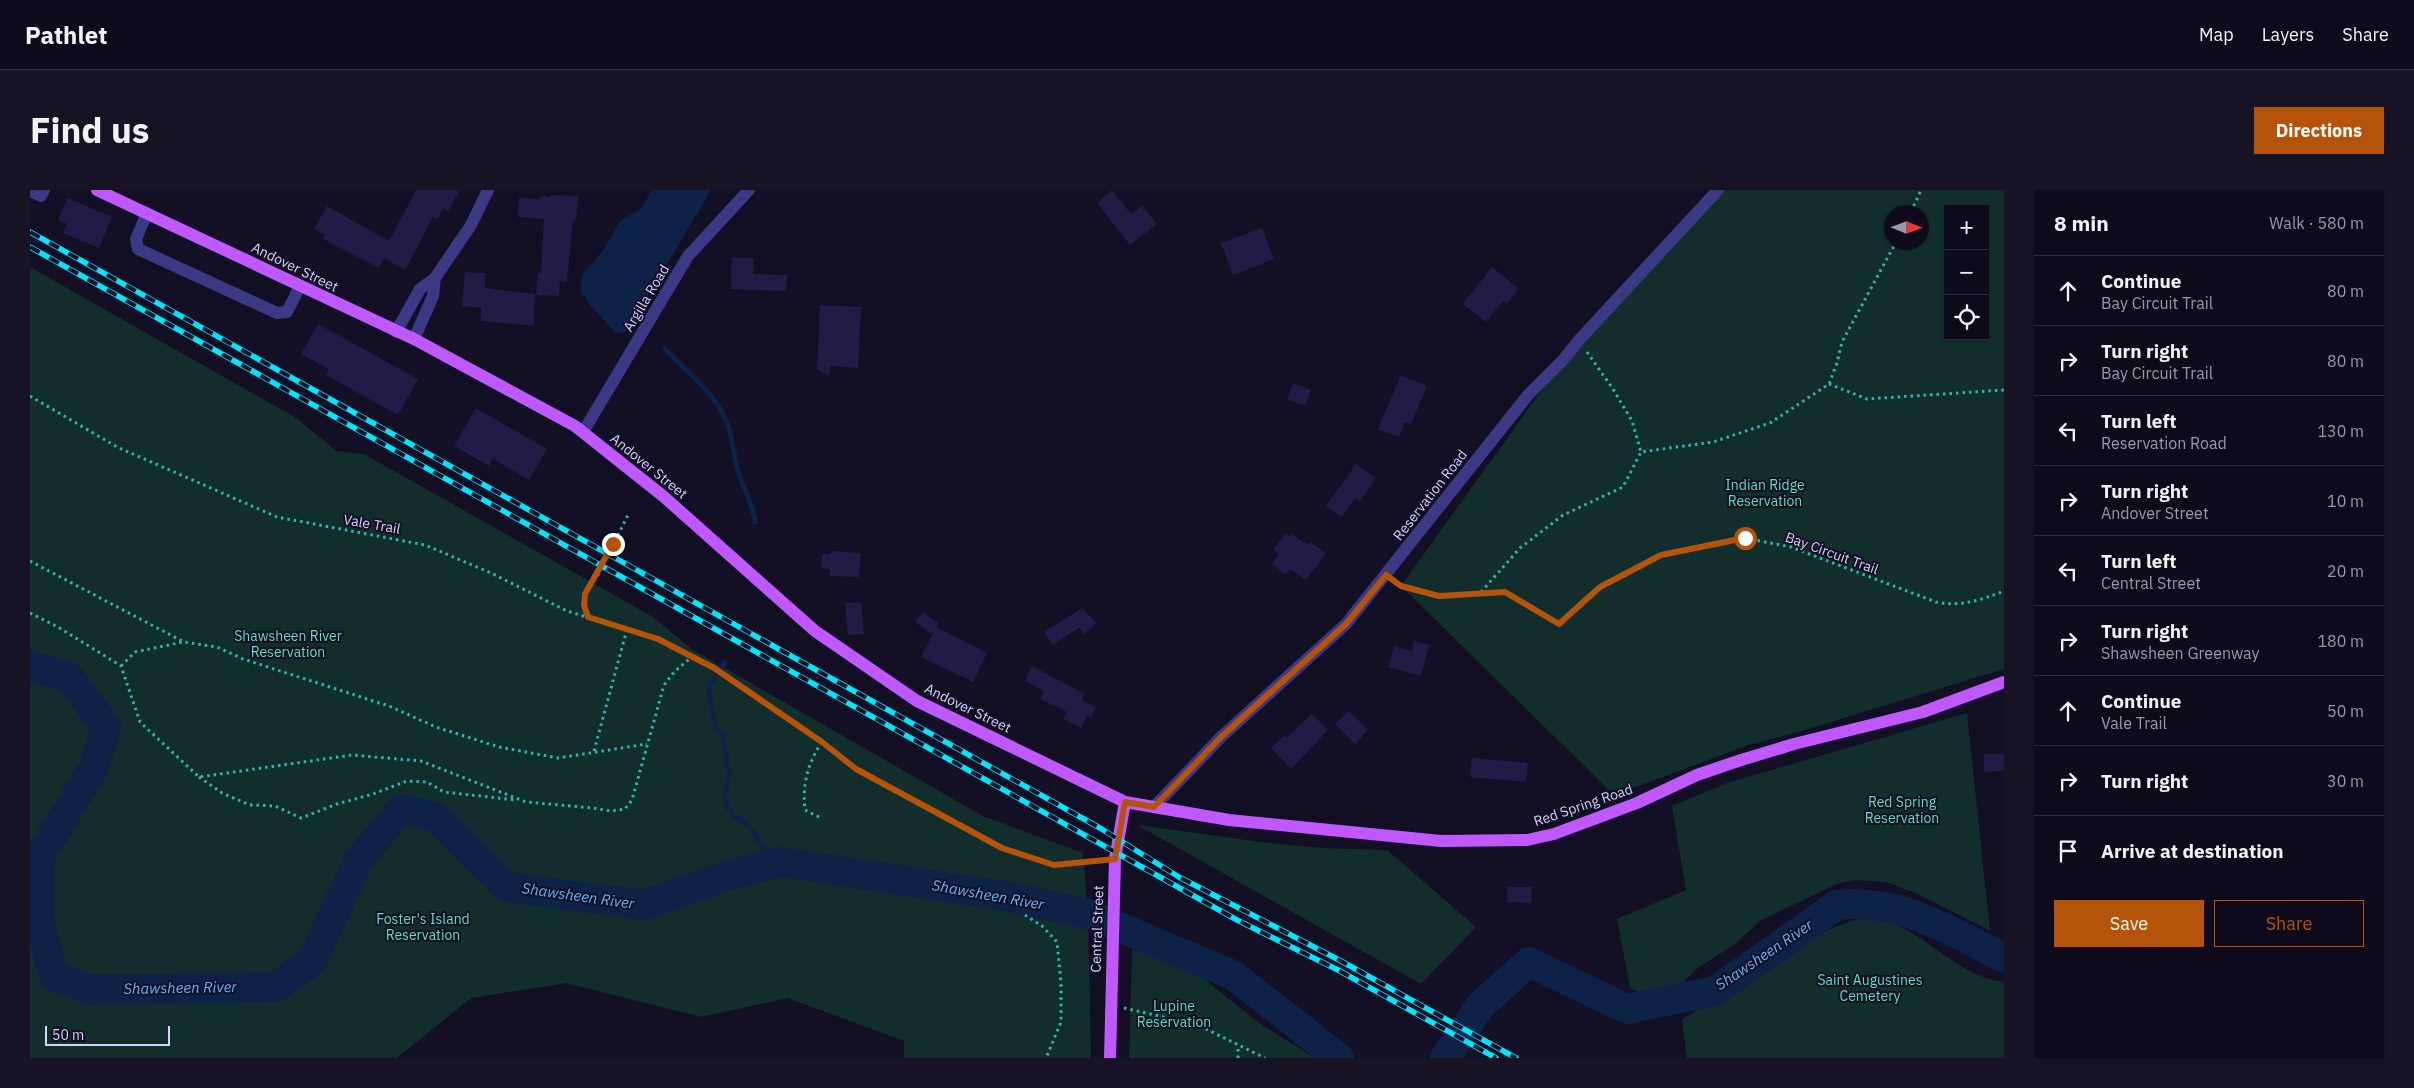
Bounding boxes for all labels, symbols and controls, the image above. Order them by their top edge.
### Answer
text: Pathlet [25,19,107,51]
text: Map [2199,23,2234,46]
text: Layers [2262,23,2314,46]
text: Share [2342,23,2389,46]
text: Find us [30,107,149,153]
button: Directions [2254,107,2384,154]
north arrow [1884,205,1929,250]
map controls [1944,205,1989,340]
button: + [1944,205,1989,250]
text: 8 min [2054,209,2109,237]
text: Walk · 580 m [2269,213,2364,233]
street label: Andover Street [249,238,341,296]
button: − [1944,250,1989,295]
street label: Argilla Road [619,261,673,335]
text: Continue [2101,269,2181,293]
icon: ahead [2054,277,2082,305]
text: 80 m [2327,281,2364,301]
text: Bay Circuit Trail [2101,293,2213,313]
button: locate [1944,295,1989,340]
text: Turn right [2101,339,2188,363]
icon: right [2054,347,2082,375]
text: 80 m [2327,351,2364,371]
text: Bay Circuit Trail [2101,363,2213,383]
text: Turn left [2101,409,2177,433]
icon: left [2054,417,2082,445]
text: 130 m [2317,421,2364,441]
street label: Andover Street [607,429,691,503]
text: Reservation Road [2101,433,2227,453]
street label: Reservation Road [1389,446,1471,544]
park label: Indian Ridge Reservation [1725,476,1805,510]
text: Turn right [2101,479,2188,503]
icon: right [2054,487,2082,515]
text: 10 m [2327,491,2364,511]
text: Andover Street [2101,503,2209,523]
street label: Vale Trail [342,510,402,538]
route start [1734,527,1757,550]
street label: Bay Circuit Trail [1783,528,1881,578]
route end [602,533,625,556]
text: Turn left [2101,549,2177,573]
icon: left [2054,557,2082,585]
text: 20 m [2327,561,2364,581]
text: Central Street [2101,573,2201,593]
text: Turn right [2101,619,2188,643]
park label: Shawsheen River Reservation [234,627,342,661]
icon: right [2054,627,2082,655]
text: 180 m [2317,631,2364,651]
text: Shawsheen Greenway [2101,643,2260,663]
street label: Andover Street [922,679,1014,737]
text: Continue [2101,689,2181,713]
icon: ahead [2054,697,2082,725]
text: 50 m [2327,701,2364,721]
text: Vale Trail [2101,713,2167,733]
icon: right [2054,767,2082,795]
text: Turn right [2101,769,2188,793]
text: 30 m [2327,771,2364,791]
street label: Red Spring Road [1531,780,1635,830]
park label: Red Spring Reservation [1865,793,1939,827]
icon: arrive [2054,837,2082,865]
text: Arrive at destination [2101,839,2284,863]
water label: Shawsheen River [931,875,1046,914]
water label: Shawsheen River [521,878,636,913]
street label: Central Street [1086,885,1108,973]
button: Save [2054,900,2204,947]
button: Share [2214,900,2364,947]
park label: Foster's Island Reservation [376,910,470,944]
water label: Shawsheen River [1711,915,1816,994]
park label: Saint Augustines Cemetery [1817,971,1923,1005]
water label: Shawsheen River [123,977,237,998]
park label: Lupine Reservation [1137,997,1211,1031]
scale bar [45,1023,170,1046]
text: 50 m [52,1026,84,1044]

